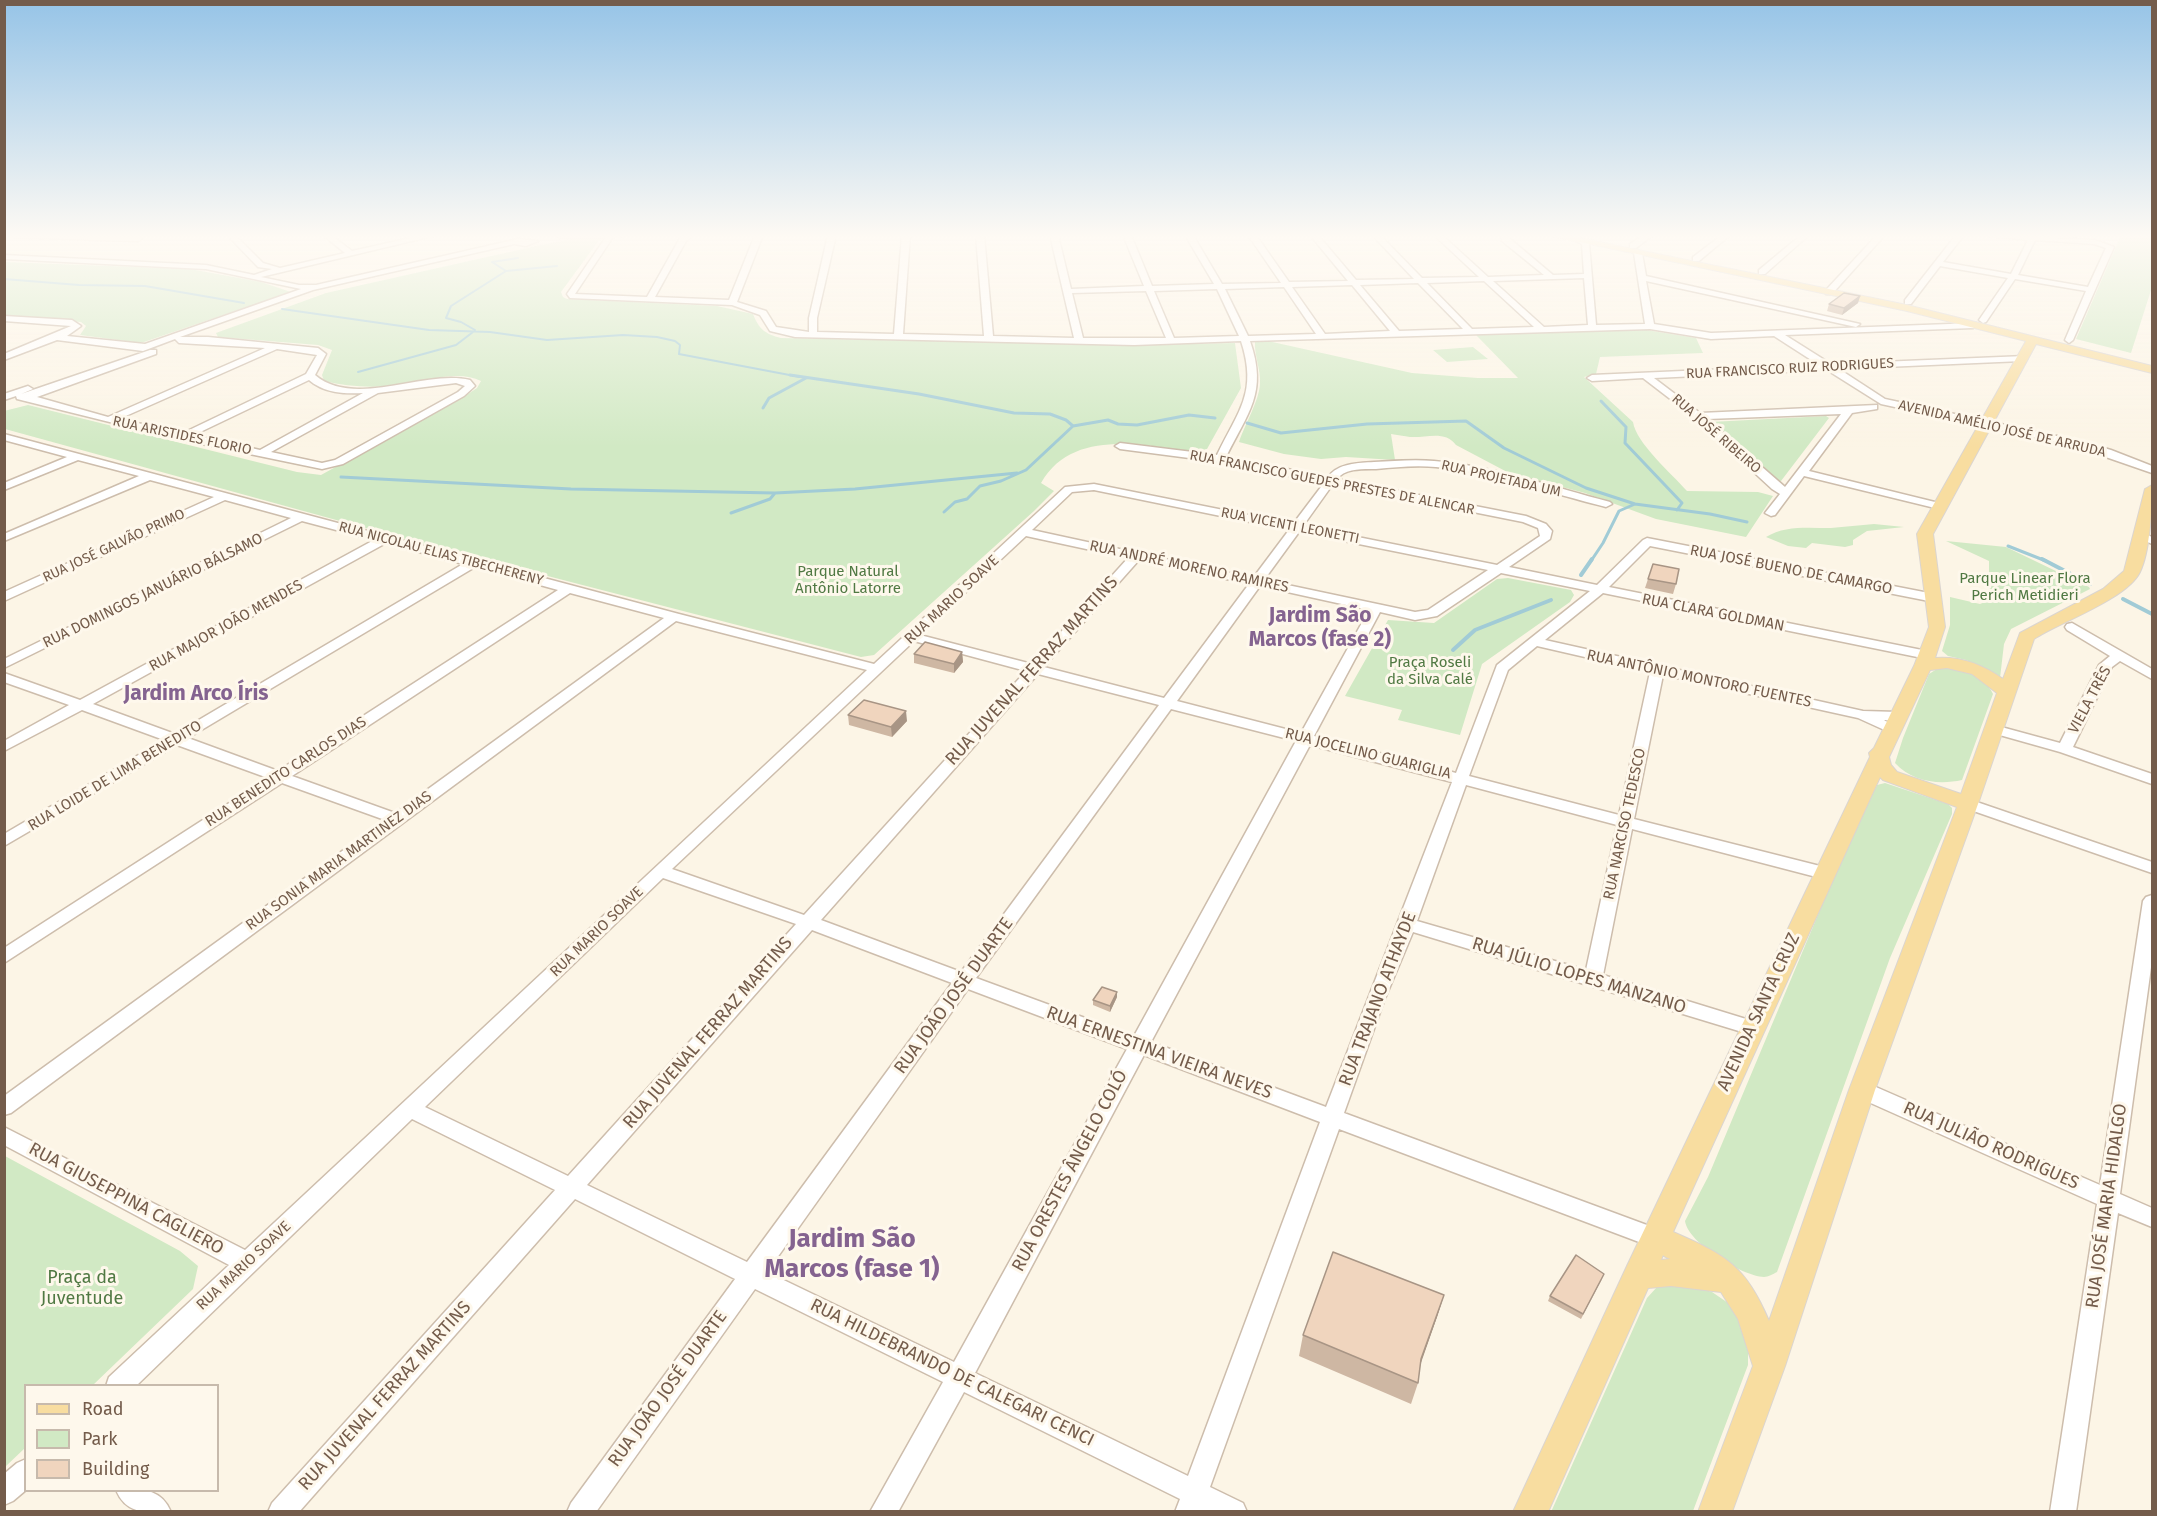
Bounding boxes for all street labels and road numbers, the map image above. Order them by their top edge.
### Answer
street label: RUA FRANCISCO RUIZ RODRIGUES [1686,355,1894,383]
street label: RUA JOSÉ RIBEIRO [1668,391,1764,477]
street label: AVENIDA AMÉLIO JOSÉ DE ARRUDA [1897,397,2107,461]
street label: RUA ARISTIDES FLORIO [111,413,253,459]
street label: RUA FRANCISCO GUEDES PRESTES DE ALENCAR [1188,447,1476,519]
street label: RUA PROJETADA UM [1439,457,1563,501]
street label: RUA VICENTI LEONETTI [1219,504,1361,548]
street label: RUA JOSÉ GALVÃO PRIMO [40,506,188,586]
street label: RUA NICOLAU ELIAS TIBECHERENY [337,519,545,589]
street label: RUA DOMINGOS JANUÁRIO BÁLSAMO [40,530,266,652]
street label: RUA ANDRÉ MORENO RAMIRES [1088,537,1290,597]
street label: RUA JOSÉ BUENO DE CAMARGO [1688,542,1894,598]
street label: RUA MARIO SOAVE [901,552,1003,648]
street label: RUA JUVENAL FERRAZ MARTINS [941,572,1123,770]
street label: RUA MAJOR JOÃO MENDES [146,576,306,676]
street label: RUA CLARA GOLDMAN [1640,590,1786,636]
street label: RUA ANTÔNIO MONTORO FUENTES [1585,646,1813,712]
street label: VIELA TRÊS [2065,663,2115,737]
street label: RUA BENEDITO CARLOS DIAS [202,713,370,831]
street label: RUA LOIDE DE LIMA BENEDITO [25,717,205,835]
street label: RUA JOCELINO GUARIGLIA [1283,725,1453,783]
street label: RUA NARCISO TEDESCO [1600,747,1650,901]
street label: RUA SONIA MARIA MARTINEZ DIAS [243,787,435,935]
street label: RUA MARIO SOAVE [547,883,647,981]
street label: RUA TRAJANO ATHAYDE [1335,909,1421,1089]
street label: RUA JOÃO JOSÉ DUARTE [890,914,1018,1078]
street label: AVENIDA SANTA CRUZ [1713,930,1805,1094]
street label: RUA JUVENAL FERRAZ MARTINS [619,933,797,1133]
street label: RUA JÚLIO LOPES MANZANO [1469,933,1689,1019]
street label: RUA ERNESTINA VIEIRA NEVES [1043,1002,1275,1104]
street label: RUA ORESTES ÂNGELO COLÓ [1008,1067,1132,1275]
street label: RUA JULIÃO RODRIGUES [1900,1097,2082,1195]
street label: RUA JOSÉ MARIA HIDALGO [2082,1102,2132,1310]
street label: RUA GIUSEPPINA CAGLIERO [25,1138,227,1260]
street label: RUA MARIO SOAVE [193,1218,295,1314]
street label: RUA HILDEBRANDO DE CALEGARI CENCI [806,1295,1098,1451]
street label: RUA JUVENAL FERRAZ MARTINS [294,1297,476,1495]
street label: RUA JOÃO JOSÉ DUARTE [604,1307,732,1471]

